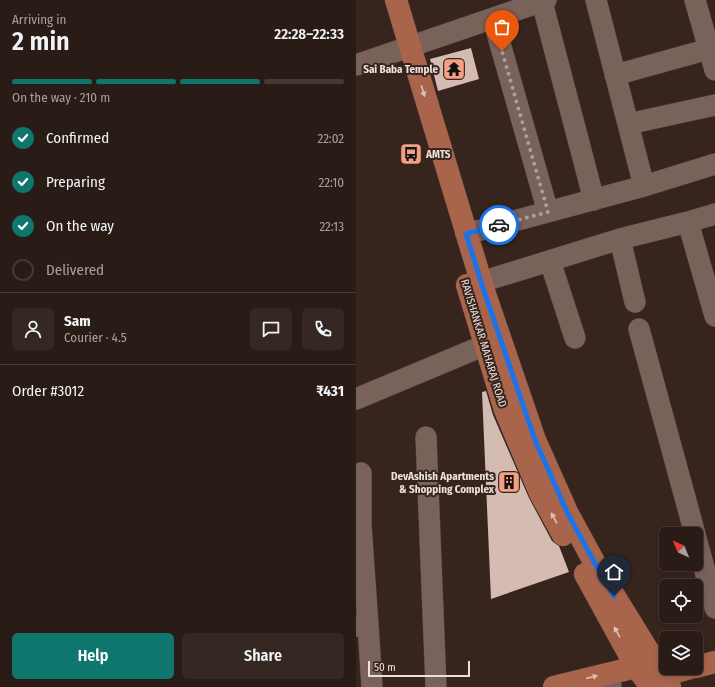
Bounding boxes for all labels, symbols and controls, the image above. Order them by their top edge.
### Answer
pin [485,10,519,51]
text: Arriving in [12,12,66,27]
icon: bag [491,16,513,38]
text: 22:28–22:33 [274,25,344,43]
text: 2 min [12,26,70,57]
temple icon: Sai Baba Temple [441,56,467,82]
place label: Sai Baba Temple [363,63,438,76]
one-way arrow [420,85,426,97]
text: On the way · 210 m [12,90,110,105]
icon: check [12,127,34,149]
text: Confirmed [46,129,109,147]
text: 22:02 [317,131,344,146]
bus stop icon: AMTS [398,141,424,167]
place label: AMTS [425,148,451,161]
icon: check [12,171,34,193]
text: Preparing [46,173,105,191]
text: 22:10 [318,175,344,190]
courier [479,205,519,245]
icon: car [488,214,510,236]
icon: check [12,215,34,237]
text: On the way [46,217,114,235]
text: 22:13 [319,219,344,234]
text: Delivered [46,261,104,279]
street label: RAVISHANKAR MAHARAJ ROAD [458,278,509,409]
button: person [12,308,54,350]
button: chat [250,308,292,350]
button: phone [302,308,344,350]
text: Sam [64,312,91,330]
text: Courier · 4.5 [64,330,127,345]
text: Order #3012 [12,382,84,400]
text: ₹431 [316,382,344,400]
building icon: DevAshish Apartments & Shopping Complex [496,469,522,495]
place label: DevAshish Apartments & Shopping Complex [391,470,495,496]
one-way arrow [551,513,557,524]
north arrow [659,527,703,571]
map controls [659,527,703,675]
pin [597,555,631,596]
icon: home [603,561,625,583]
button: locate [659,579,703,623]
one-way arrow [613,627,620,638]
button: layers [659,631,703,675]
button: Help [12,633,174,679]
button: Share [182,633,344,679]
scale bar [368,659,470,678]
text: 50 m [374,661,396,674]
one-way arrow [586,674,598,680]

